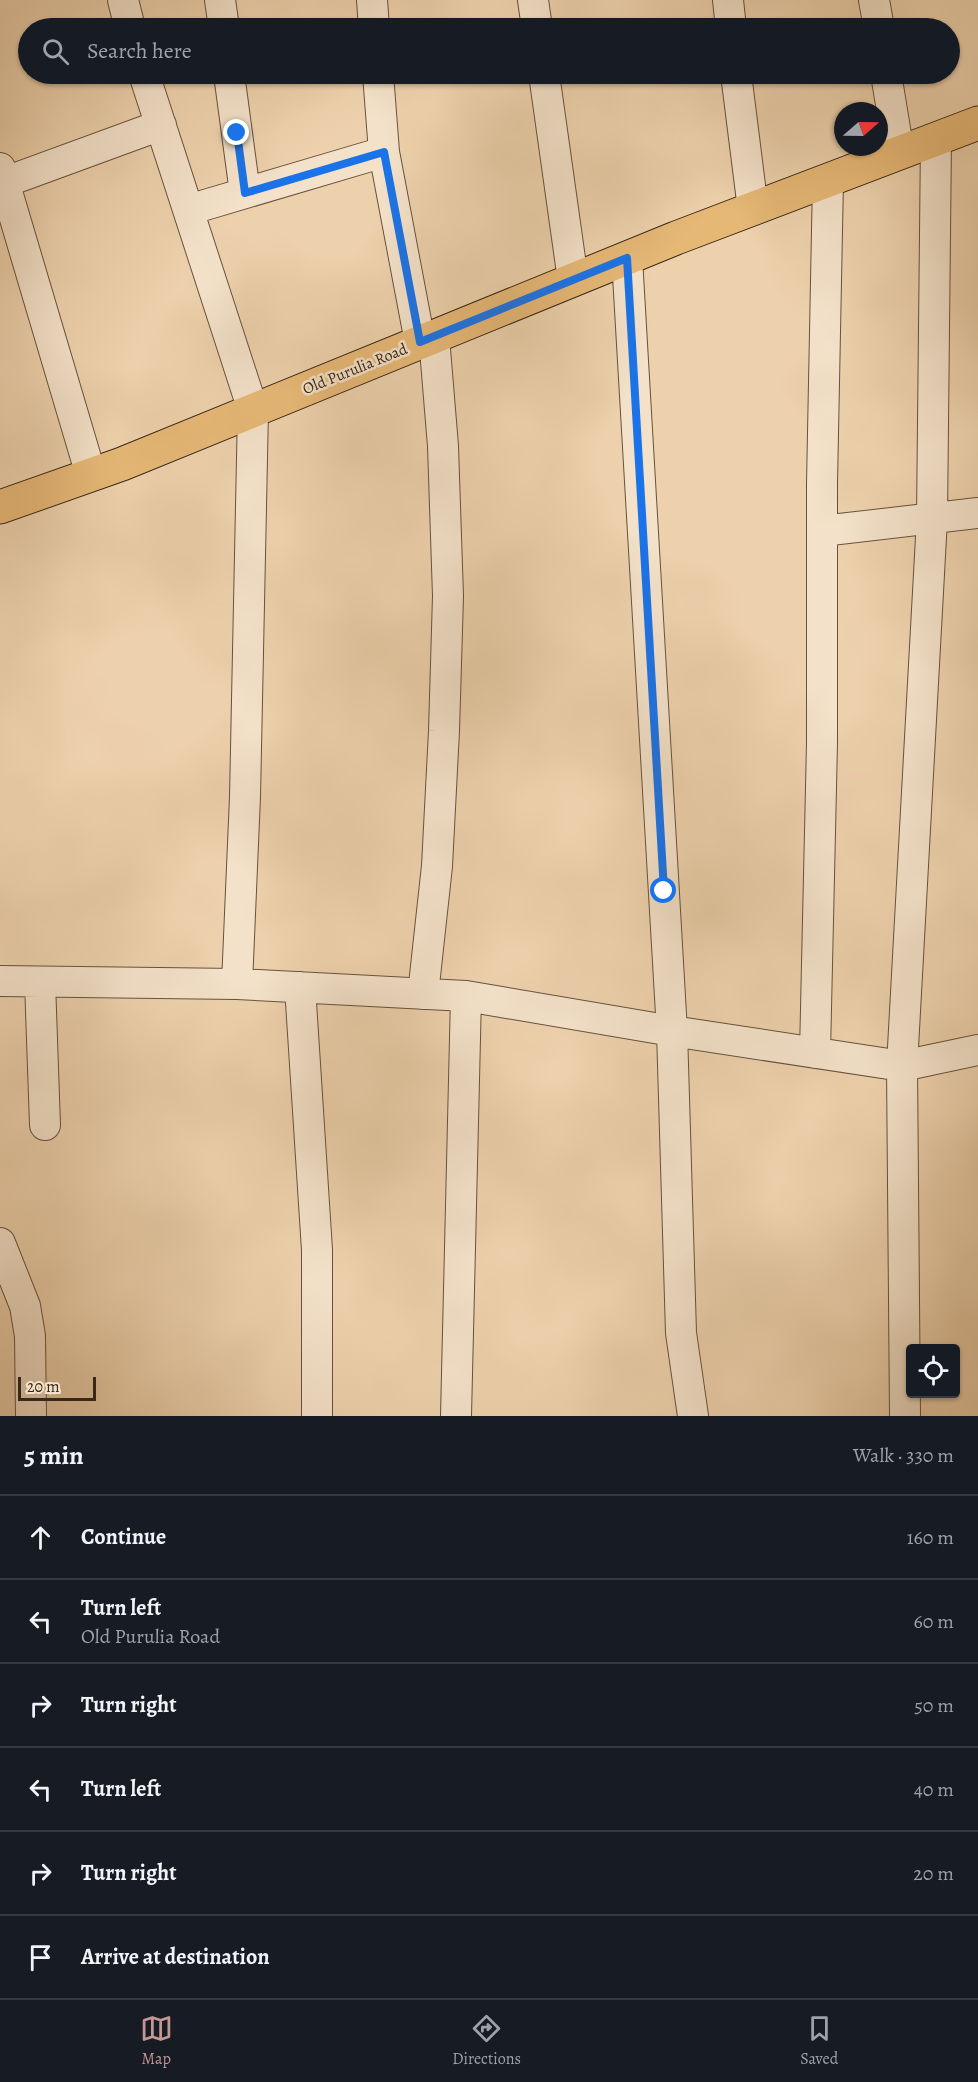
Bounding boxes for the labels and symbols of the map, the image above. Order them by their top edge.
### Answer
north arrow [834,102,888,156]
route end [223,119,249,145]
street label: Old Purulia Road [299,338,411,400]
route start [650,877,676,903]
scale bar [18,1374,96,1402]

